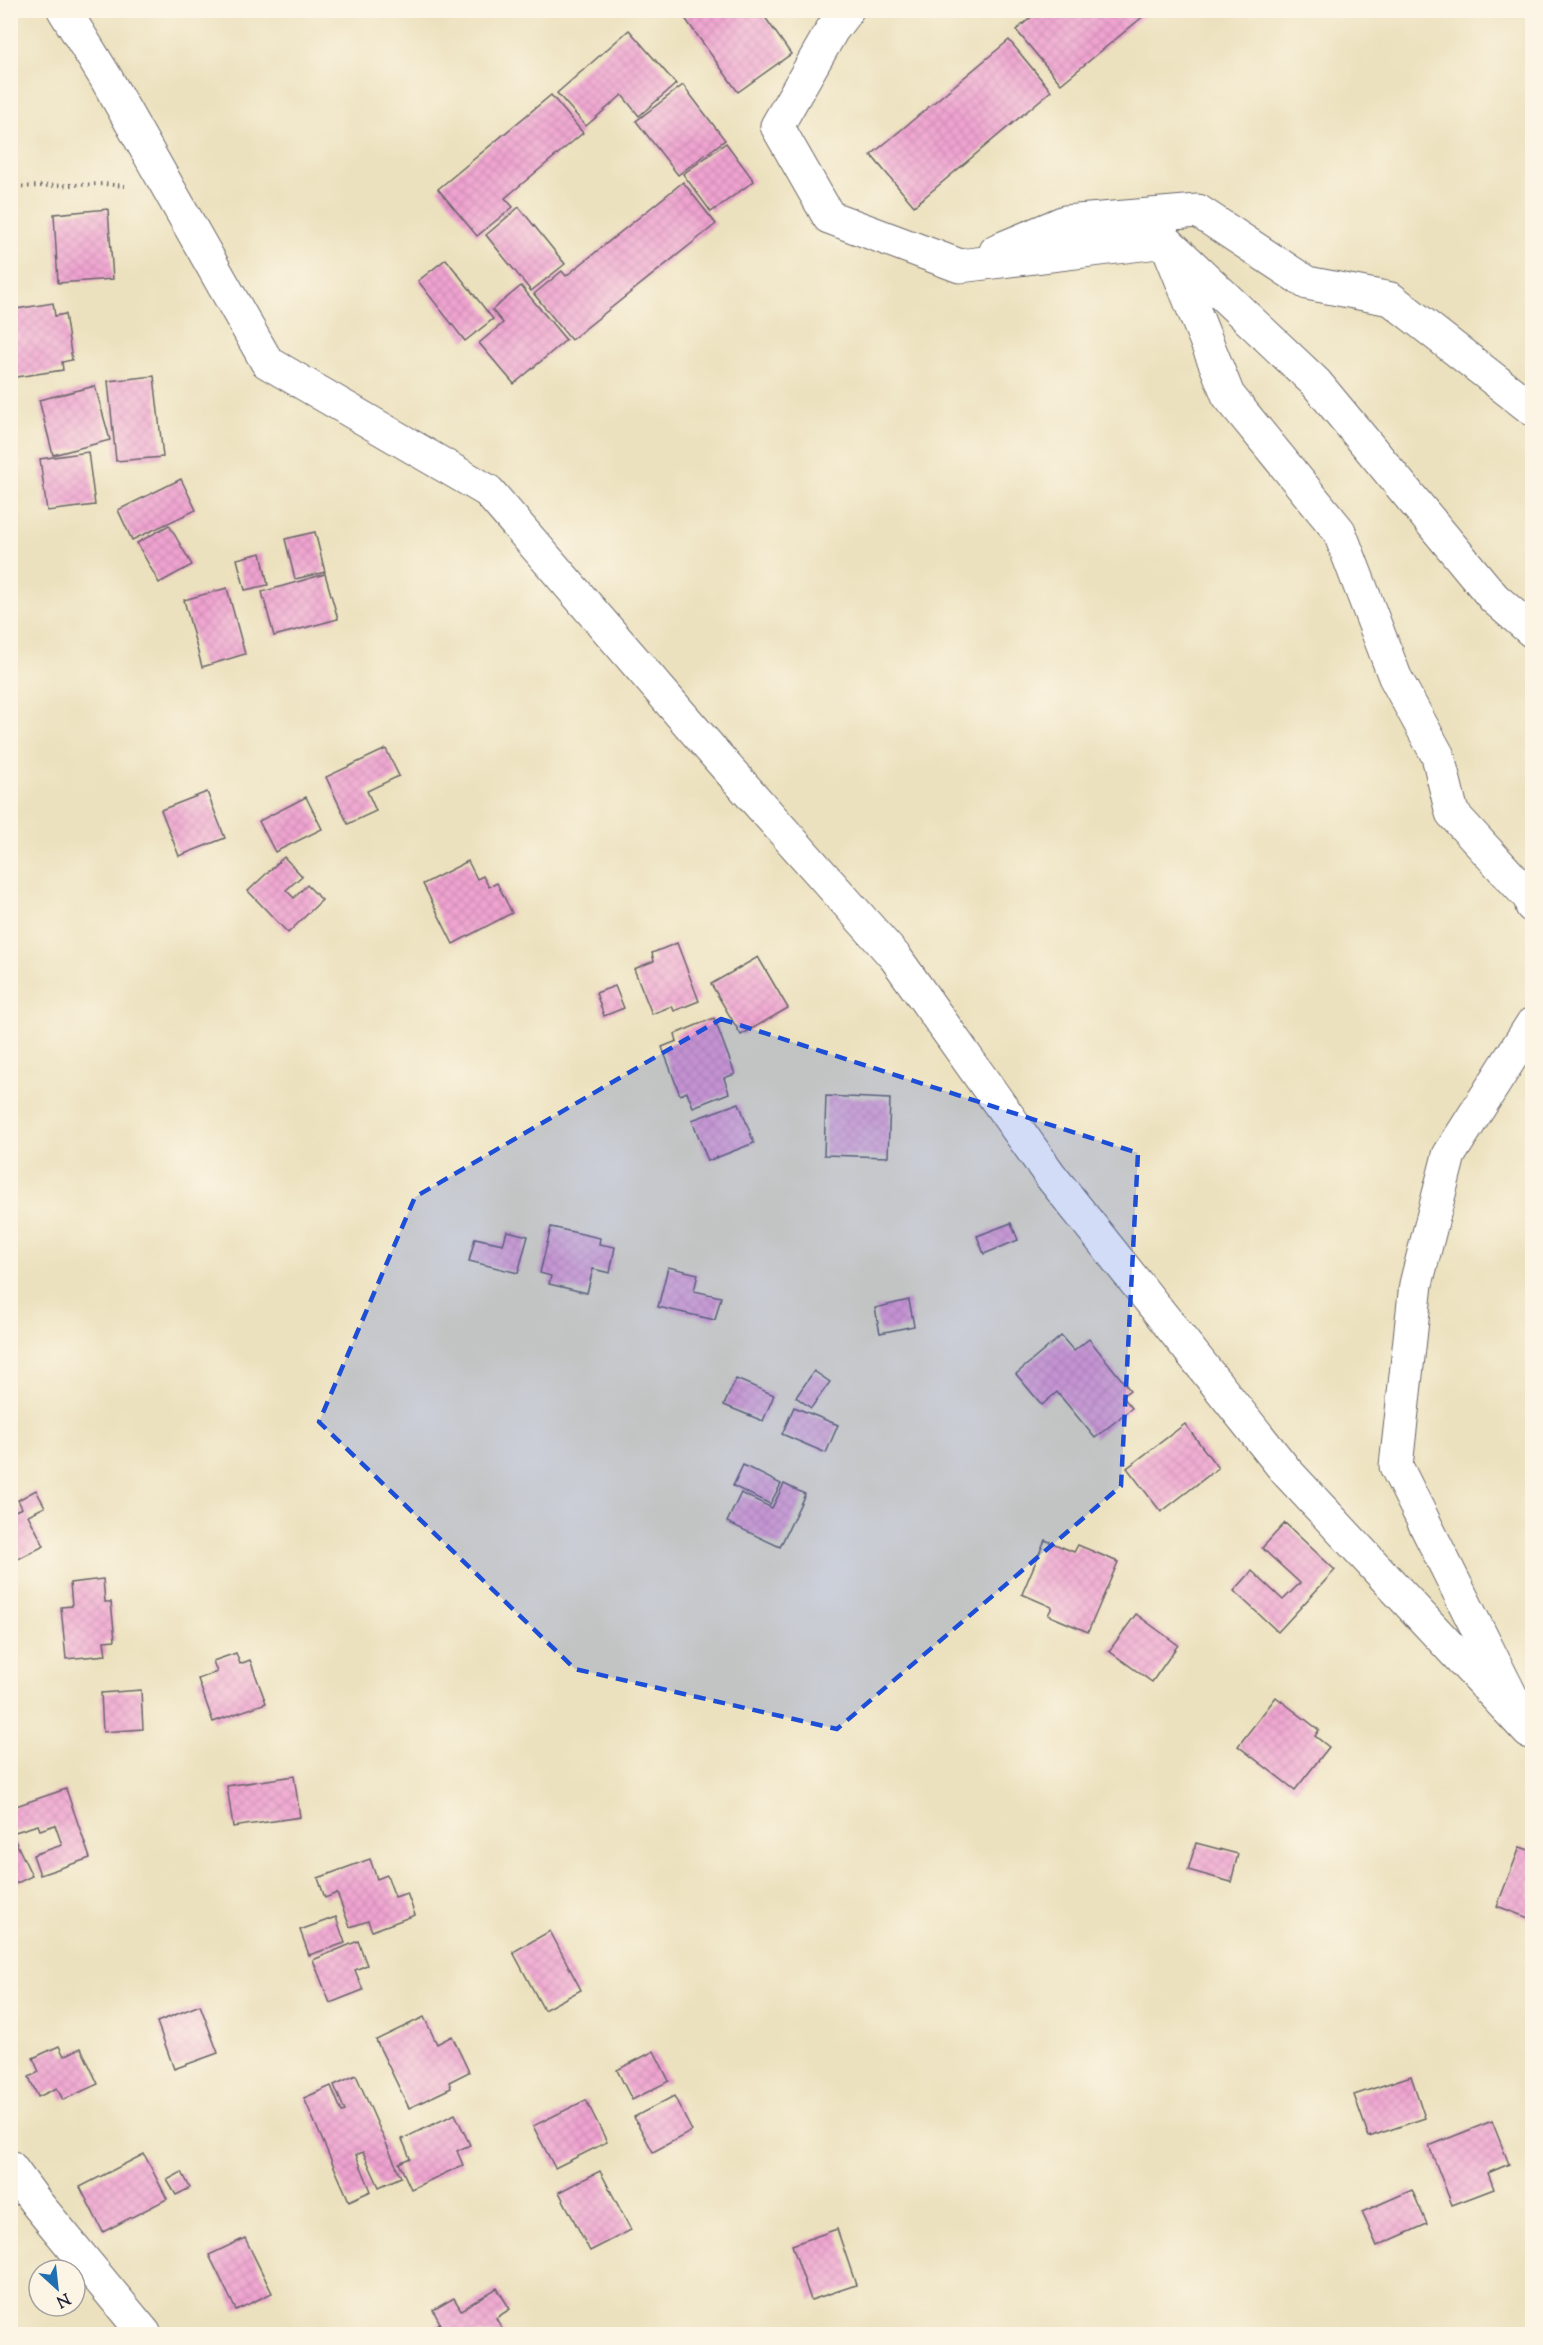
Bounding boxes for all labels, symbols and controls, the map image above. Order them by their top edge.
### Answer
north arrow [27,2258,87,2318]
text: N [52,2286,74,2312]

